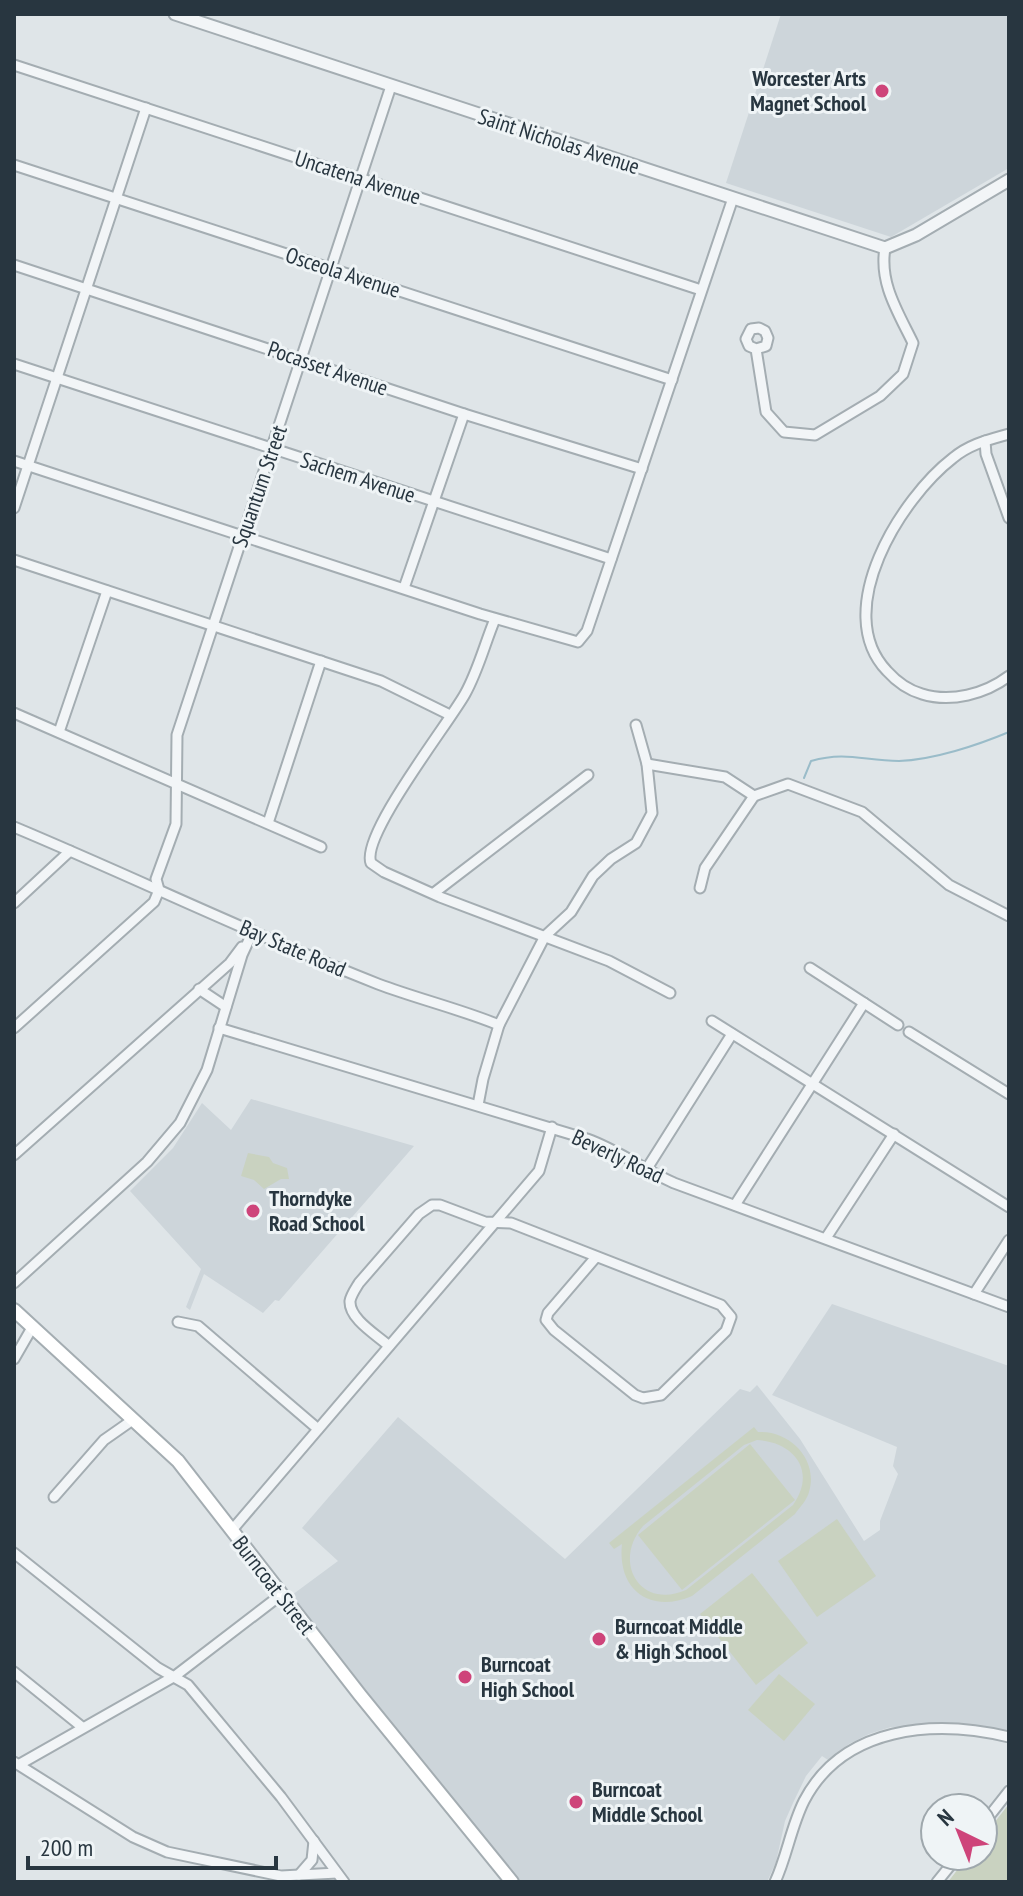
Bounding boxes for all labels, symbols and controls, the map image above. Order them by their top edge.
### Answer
place label: Worcester Arts Magnet School [750,64,867,117]
marker: Worcester Arts Magnet School [873,82,891,100]
street label: Saint Nicholas Avenue [475,102,643,180]
street label: Uncatena Avenue [291,143,425,211]
street label: Osceola Avenue [282,240,404,304]
street label: Pocasset Avenue [264,334,392,402]
street label: Squantum Street [225,421,293,551]
street label: Sachem Avenue [297,445,419,509]
street label: Bay State Road [236,913,350,983]
street label: Beverly Road [568,1123,668,1189]
place label: Thorndyke Road School [269,1184,365,1237]
marker: Thorndyke Road School [244,1202,262,1220]
street label: Burncoat Street [227,1530,321,1640]
place label: Burncoat Middle & High School [615,1612,743,1665]
marker: Burncoat Middle & High School [590,1630,608,1648]
place label: Burncoat High School [481,1650,575,1703]
marker: Burncoat High School [456,1668,474,1686]
place label: Burncoat Middle School [592,1775,703,1828]
north arrow [919,1792,999,1872]
marker: Burncoat Middle School [567,1793,585,1811]
text: N [931,1803,959,1832]
scale bar [28,1820,276,1870]
text: 200 m [40,1832,93,1863]

